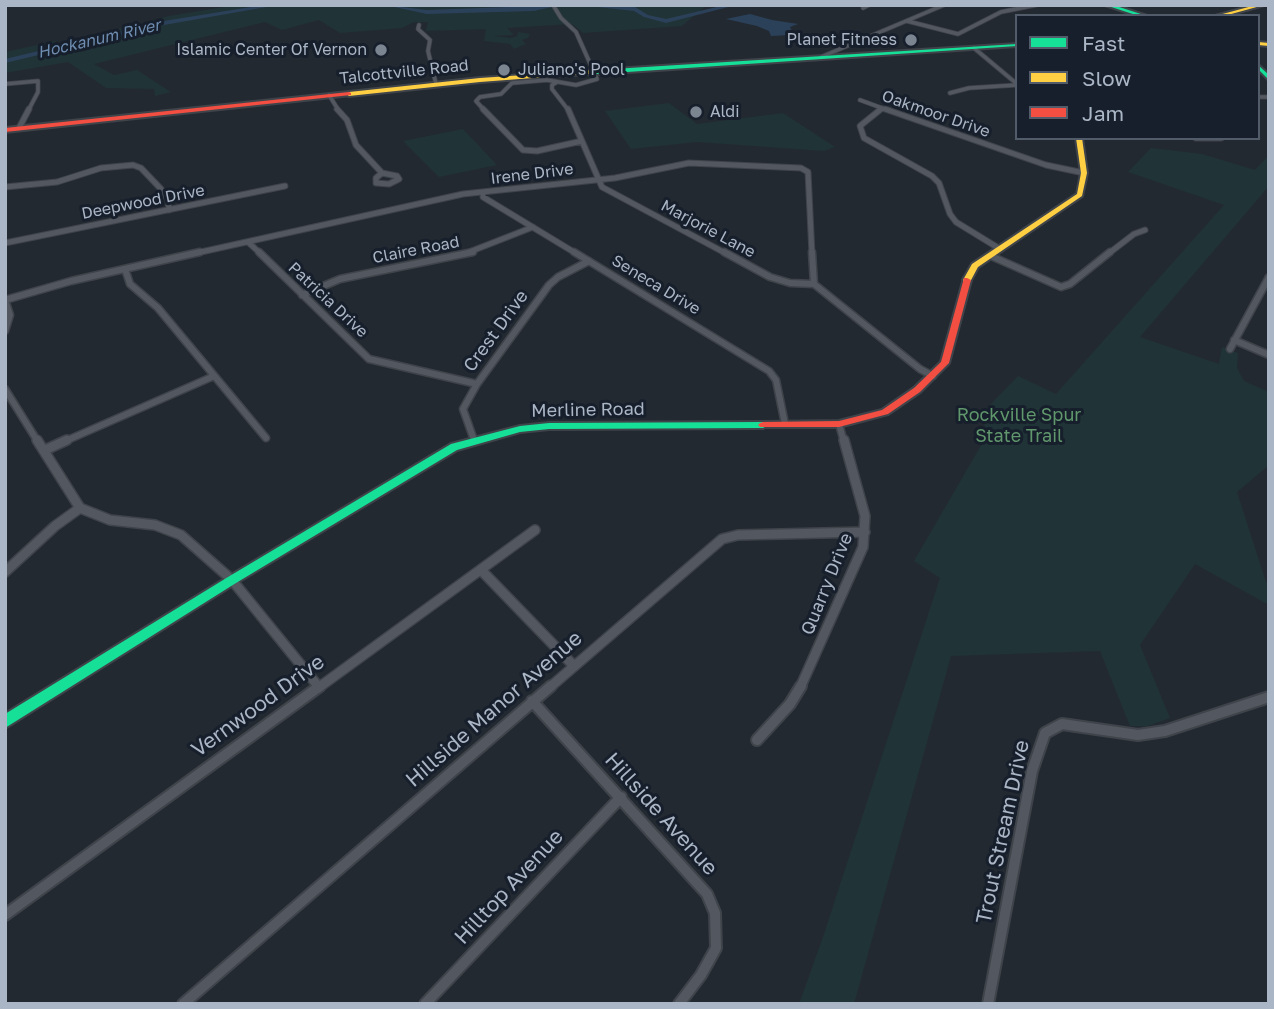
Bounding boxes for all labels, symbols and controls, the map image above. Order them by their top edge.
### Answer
legend [1015,14,1260,140]
water label: Hockanum River [36,16,162,62]
place label: Planet Fitness [787,30,897,50]
text: Fast [1082,30,1125,56]
marker: Planet Fitness [903,32,919,48]
place label: Islamic Center Of Vernon [176,40,367,60]
marker: Islamic Center Of Vernon [373,42,389,58]
street label: Talcottville Road [339,56,469,88]
place label: Juliano's Pool [518,60,625,80]
marker: Juliano's Pool [496,62,512,78]
text: Slow [1082,65,1131,91]
street label: Oakmoor Drive [879,87,993,141]
text: Jam [1082,100,1124,126]
place label: Aldi [710,102,739,122]
marker: Aldi [688,104,704,120]
street label: Irene Drive [490,159,574,189]
street label: Deepwood Drive [80,181,206,223]
street label: Marjorie Lane [658,196,758,262]
street label: Claire Road [371,232,461,268]
street label: Seneca Drive [608,251,704,319]
street label: Patricia Drive [284,258,372,342]
street label: Crest Drive [459,286,533,376]
street label: Merline Road [531,398,645,422]
park label: Rockville Spur State Trail [957,404,1081,446]
street label: Quarry Drive [797,530,857,638]
street label: Hillside Manor Avenue [401,626,587,792]
street label: Vernwood Drive [187,649,329,763]
street label: Trout Stream Drive [971,738,1035,926]
street label: Hillside Avenue [599,748,723,880]
street label: Hilltop Avenue [449,824,569,950]

